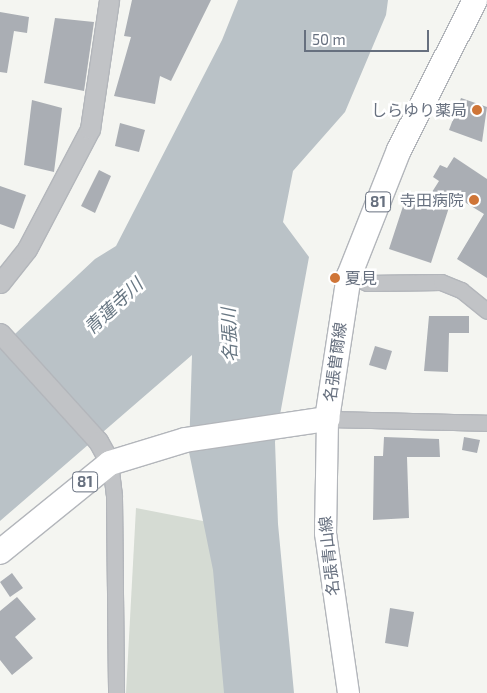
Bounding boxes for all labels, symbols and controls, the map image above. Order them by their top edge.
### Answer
scale bar [307,20,432,52]
text: 50 m [312,30,346,48]
place label: しらゆり薬局 [371,100,467,120]
marker: しらゆり薬局 [471,104,483,116]
road number: 81 [364,190,392,214]
place label: 寺田病院 [400,190,464,210]
marker: 寺田病院 [468,194,480,206]
place label: 夏見 [345,268,377,288]
marker: 夏見 [329,272,341,284]
water label: 青蓮寺川 [79,274,147,338]
water label: 名張川 [217,308,241,362]
street label: 名張曽爾線 [320,321,350,403]
road number: 81 [71,470,99,494]
street label: 名張青山線 [315,515,343,597]

